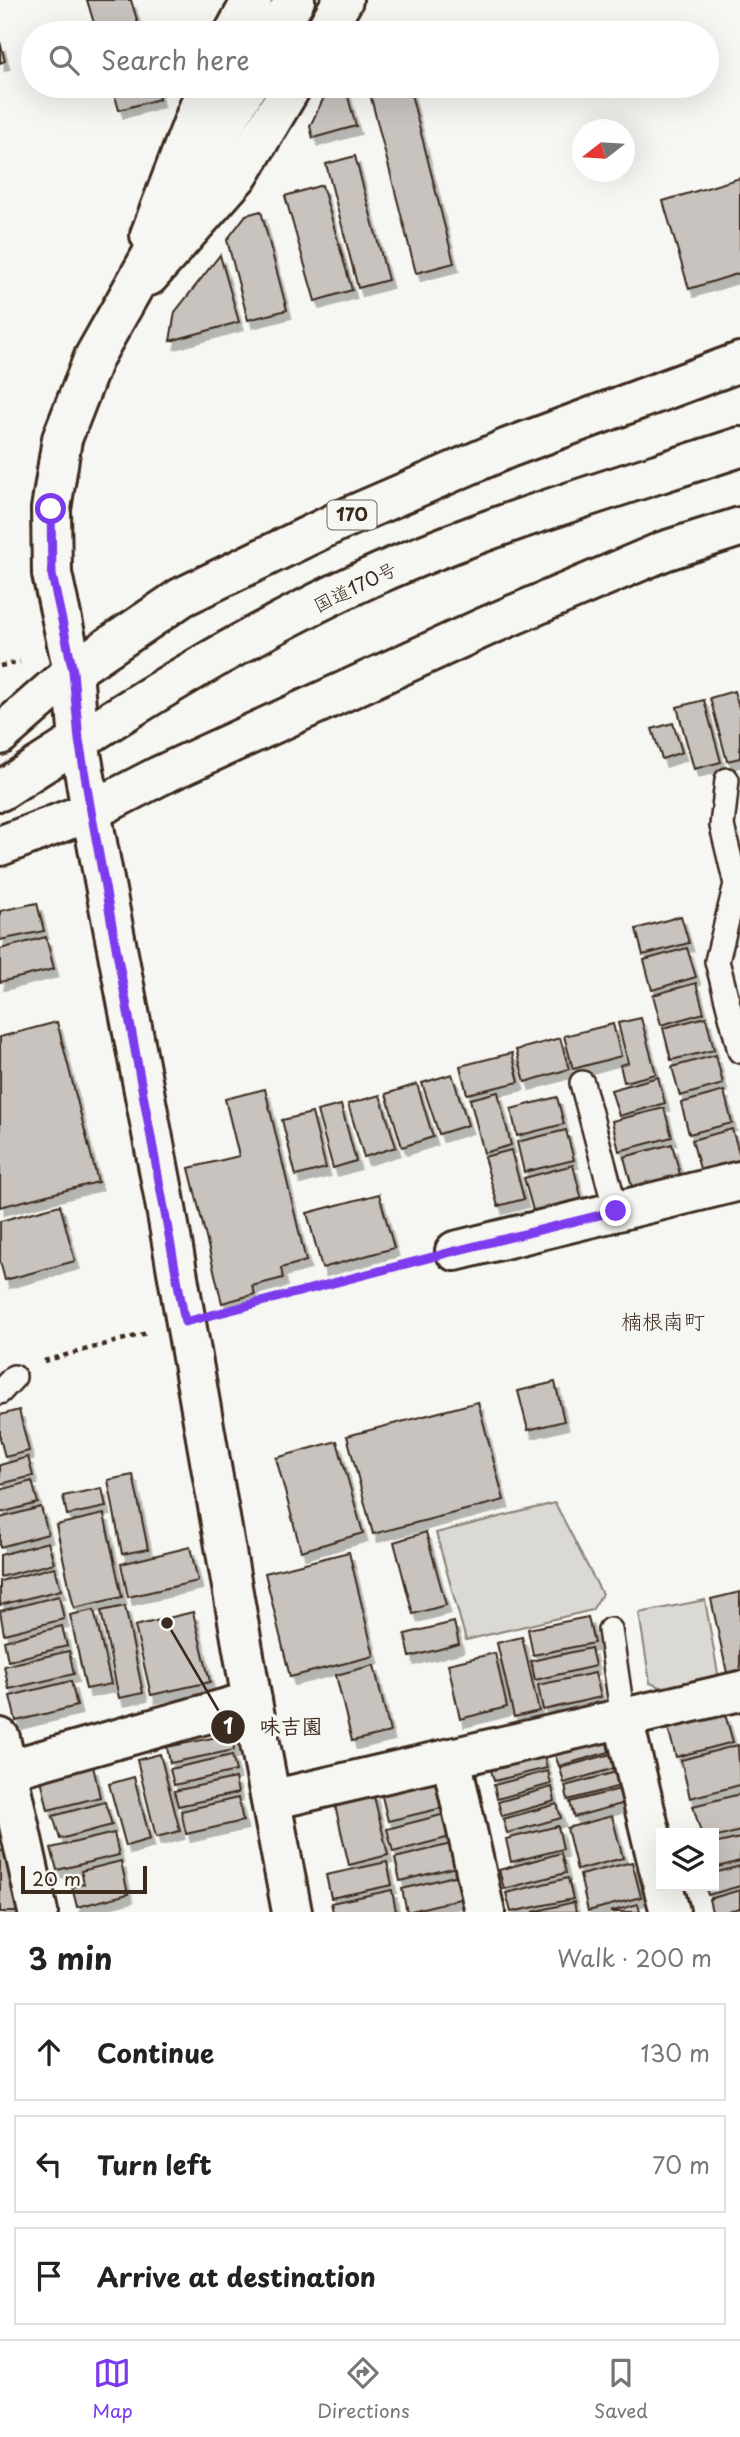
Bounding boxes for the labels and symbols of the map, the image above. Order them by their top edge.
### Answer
north arrow [572,119,635,182]
route start [35,493,66,524]
road number: 170 [328,500,376,530]
street label: 国道170号 [308,554,401,618]
route end [600,1195,631,1226]
district label: 楠根南町 [621,1304,705,1336]
callout: 味吉園 [210,1706,336,1748]
text: 1 [223,1709,233,1741]
text: 味吉園 [260,1709,323,1741]
scale bar [21,1863,147,1895]

